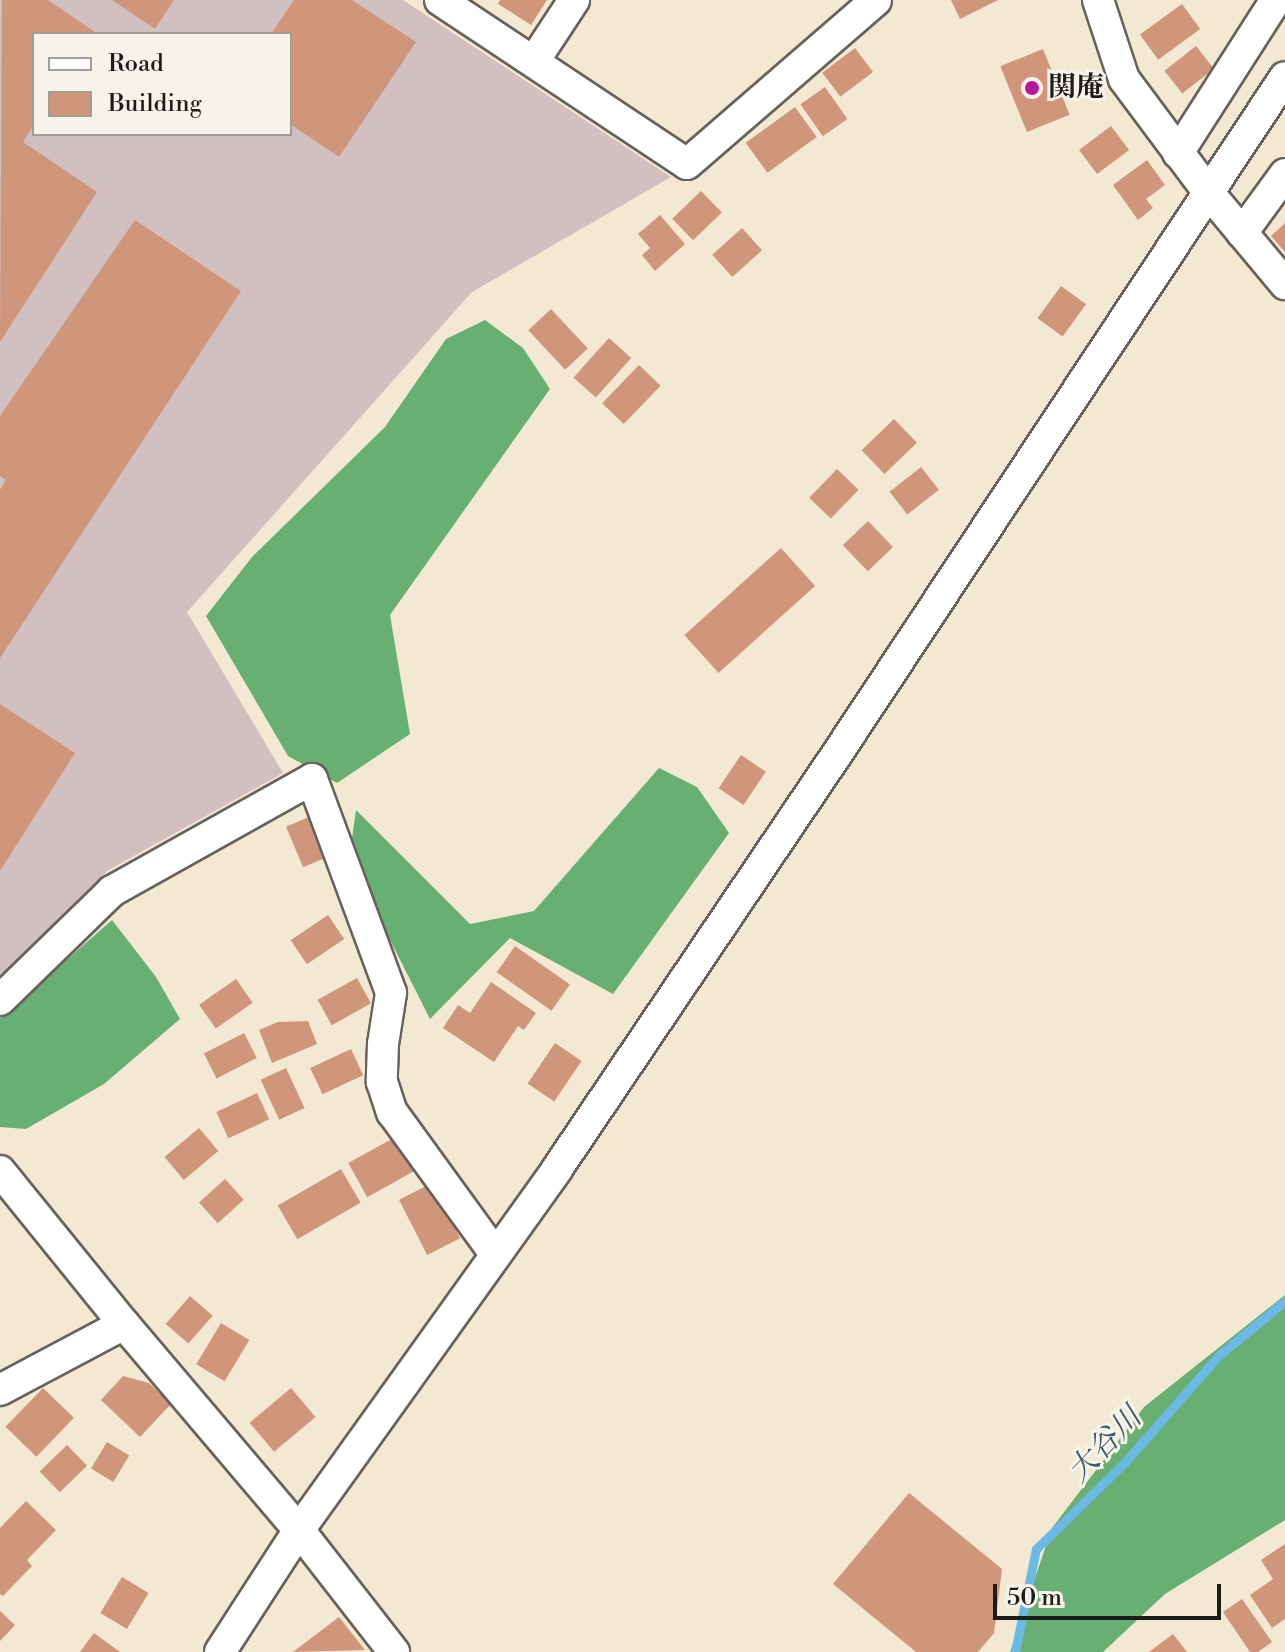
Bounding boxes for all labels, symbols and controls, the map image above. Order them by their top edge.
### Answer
legend [32,32,292,136]
text: Road [108,49,164,79]
place label: 関庵 [1048,71,1104,105]
marker: 関庵 [1023,79,1041,97]
text: Building [108,89,202,119]
water label: 大谷川 [1061,1400,1149,1490]
scale bar [997,1568,1225,1618]
text: 50 m [1007,1583,1062,1613]

